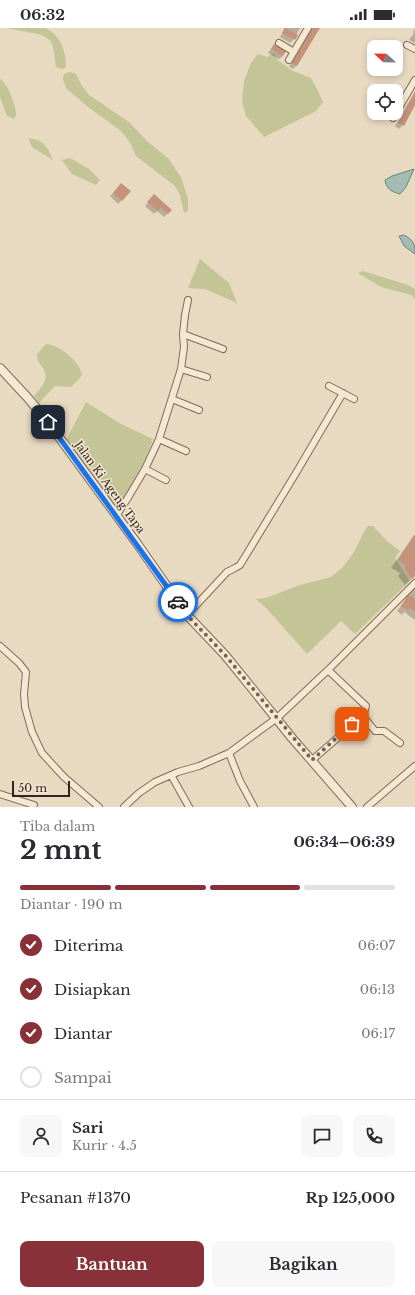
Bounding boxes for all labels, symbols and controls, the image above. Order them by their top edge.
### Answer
text: 06:32 [20,5,65,24]
north arrow [367,40,403,76]
map controls [367,40,403,120]
button: locate [367,84,403,120]
pin [31,405,65,439]
icon: home [37,411,59,433]
street label: Jalan Ki Ageng Tapa [71,436,149,537]
courier [158,582,198,622]
icon: car [167,591,189,613]
pin [335,707,369,741]
icon: bag [341,713,363,735]
scale bar [12,779,70,798]
text: 50 m [18,781,47,795]
text: Tiba dalam [20,818,95,835]
text: 06:34–06:39 [293,832,395,851]
text: 2 mnt [20,834,101,866]
text: Diantar · 190 m [20,896,122,913]
icon: check [20,934,42,956]
text: Diterima [54,936,123,955]
text: 06:07 [358,937,395,954]
icon: check [20,978,42,1000]
text: Disiapkan [54,980,131,999]
text: 06:13 [360,981,395,998]
icon: check [20,1022,42,1044]
text: Diantar [54,1024,112,1043]
text: 06:17 [361,1025,395,1042]
text: Sampai [54,1068,112,1087]
button: person [20,1115,62,1157]
button: chat [301,1115,343,1157]
button: phone [353,1115,395,1157]
text: Sari [72,1118,103,1137]
text: Kurir · 4.5 [72,1137,137,1154]
text: Pesanan #1370 [20,1188,131,1207]
text: Rp 125,000 [305,1188,395,1207]
button: Bantuan [20,1241,204,1287]
button: Bagikan [212,1241,395,1287]

